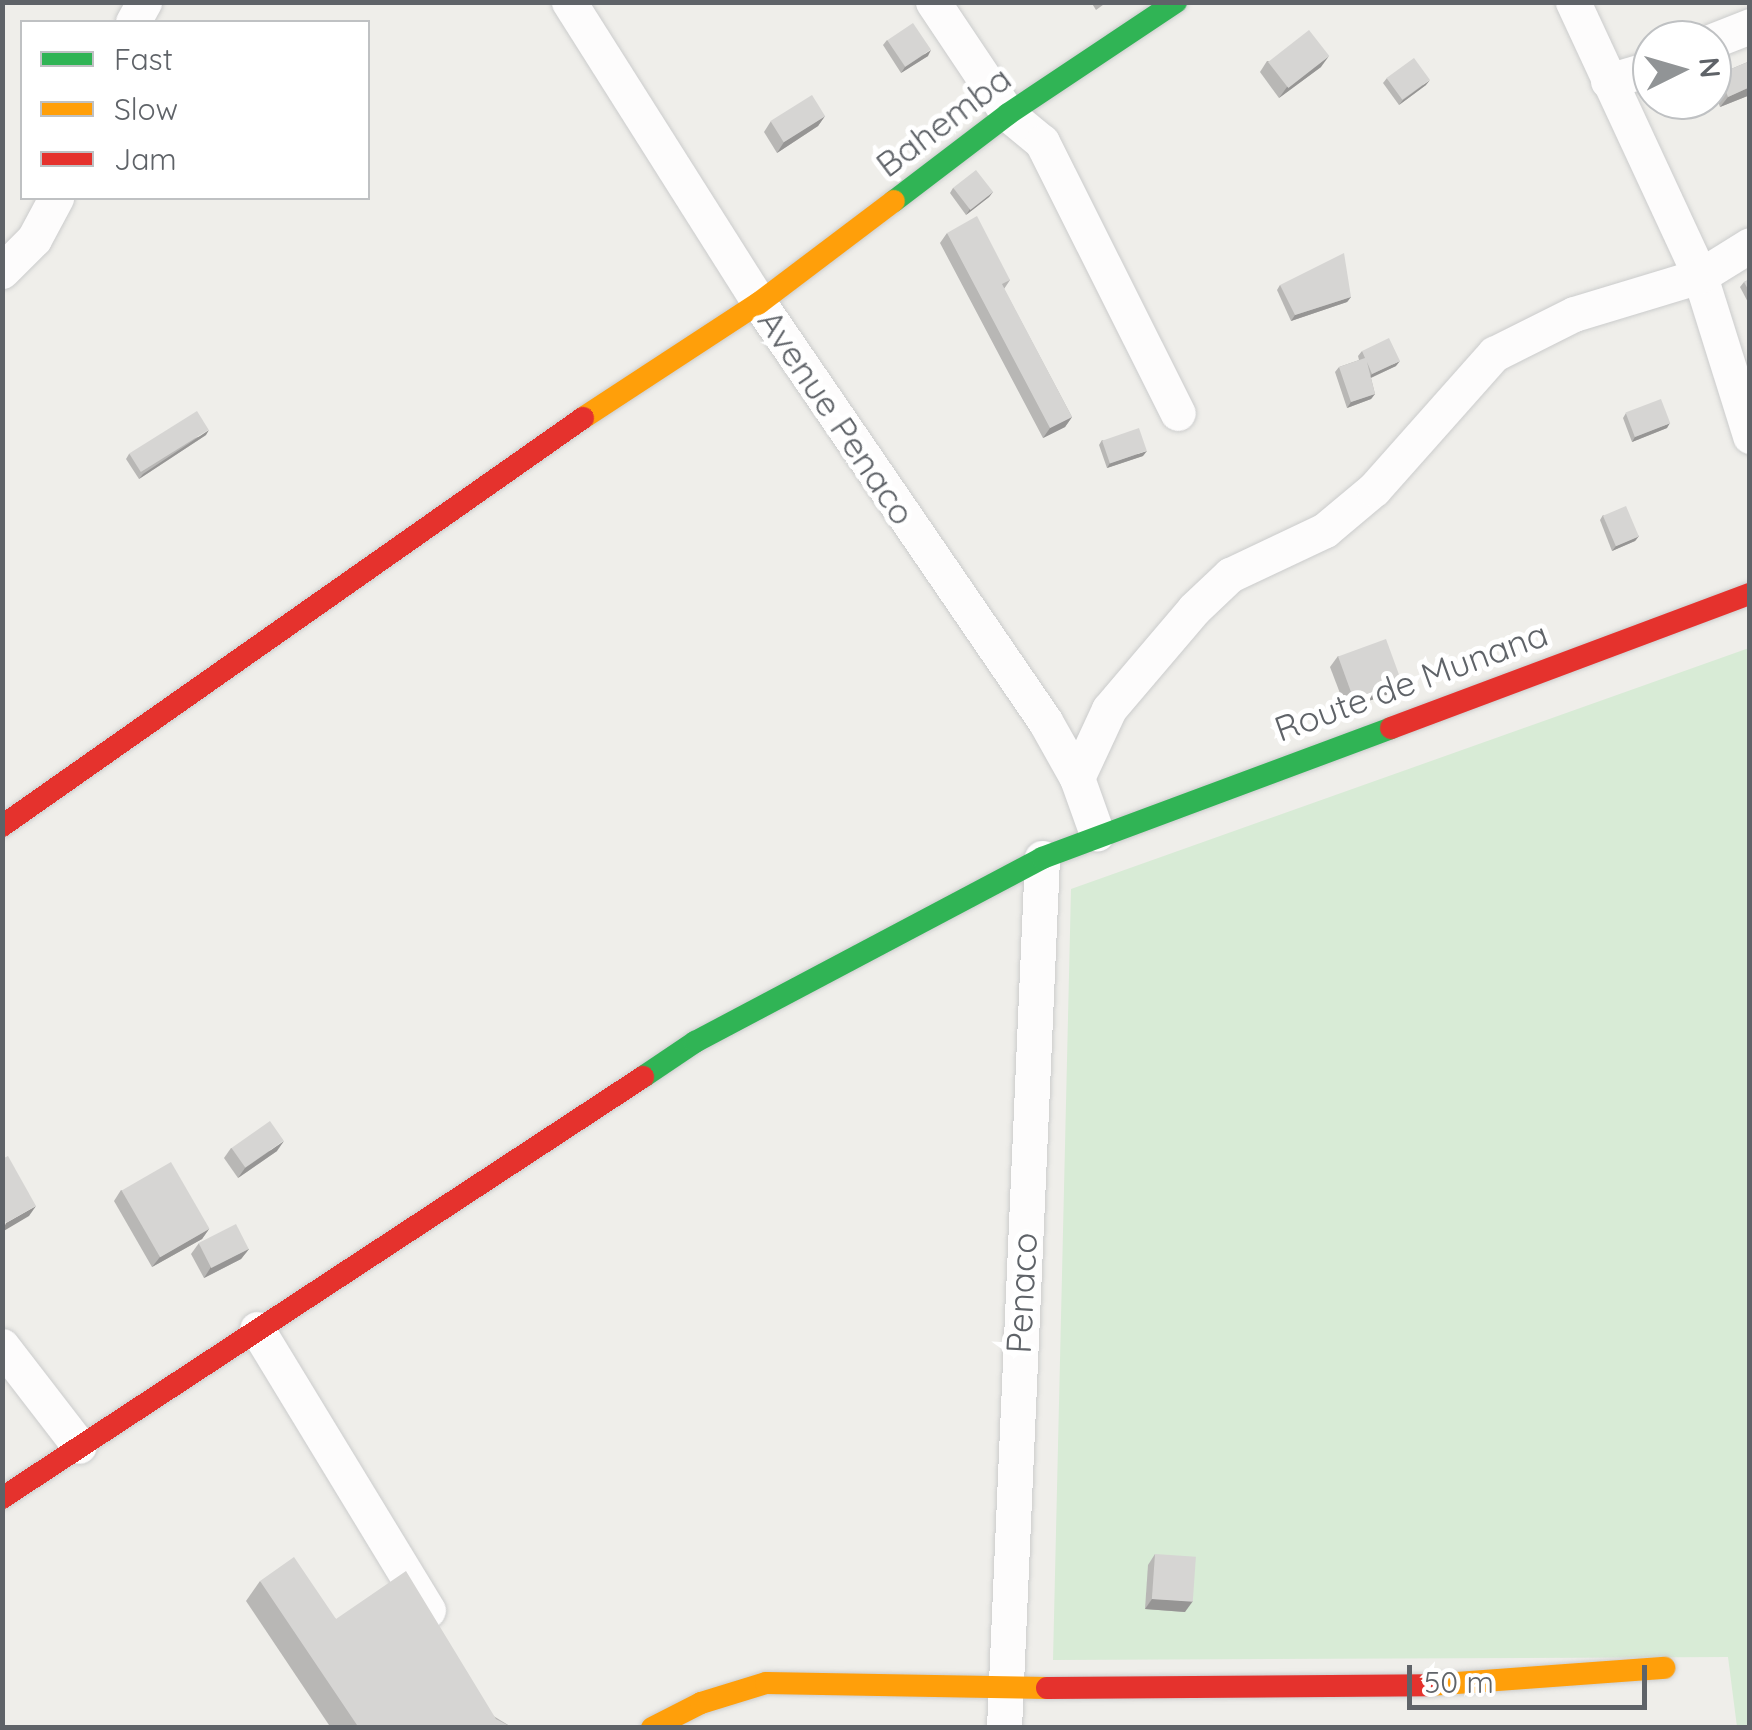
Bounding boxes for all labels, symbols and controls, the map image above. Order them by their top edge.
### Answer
legend [20,20,370,200]
north arrow [1632,20,1732,120]
text: Fast [114,40,173,78]
text: N [1692,56,1729,79]
street label: Bahemba [867,57,1019,185]
text: Slow [114,90,178,128]
text: Jam [114,140,177,178]
street label: Avenue Penaco [750,302,924,532]
street label: Route de Munana [1269,612,1553,750]
street label: Penaco [997,1231,1045,1355]
scale bar [1412,1645,1652,1707]
text: 50 m [1424,1663,1494,1701]

